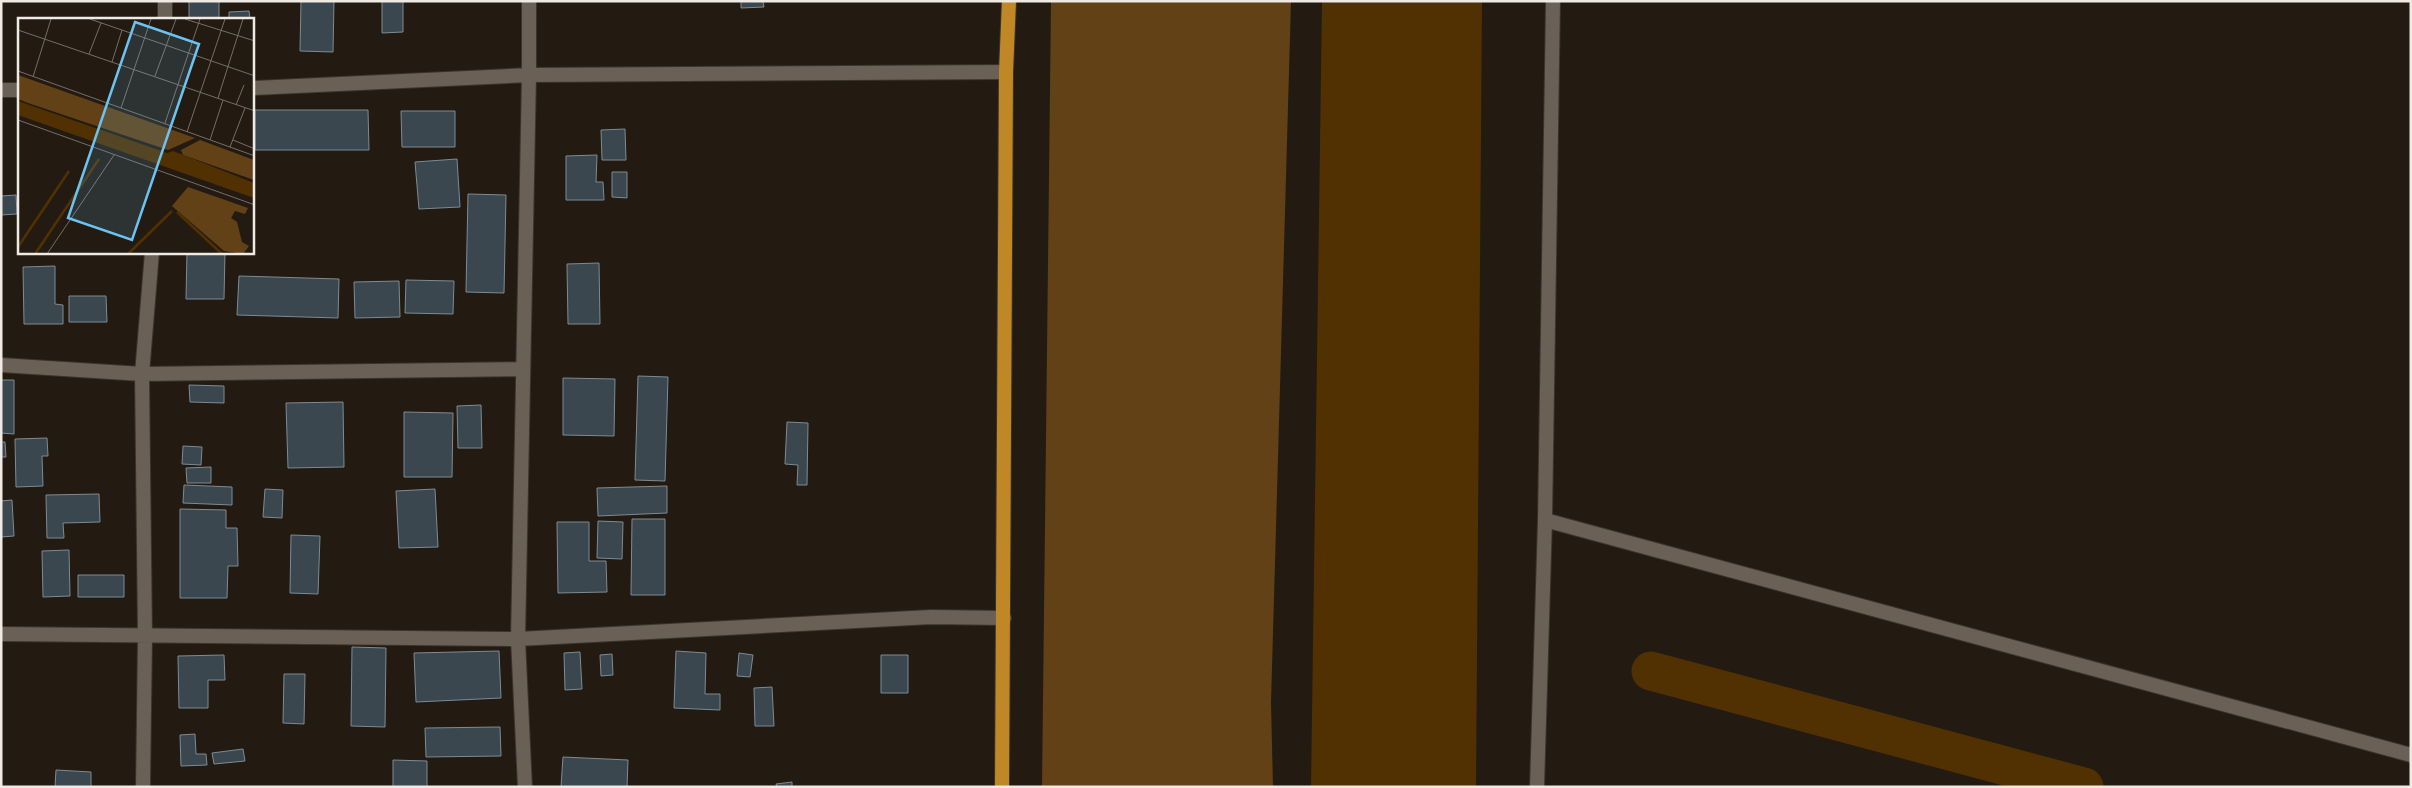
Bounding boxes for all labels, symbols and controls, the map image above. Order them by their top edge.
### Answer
inset map [18,18,254,254]

